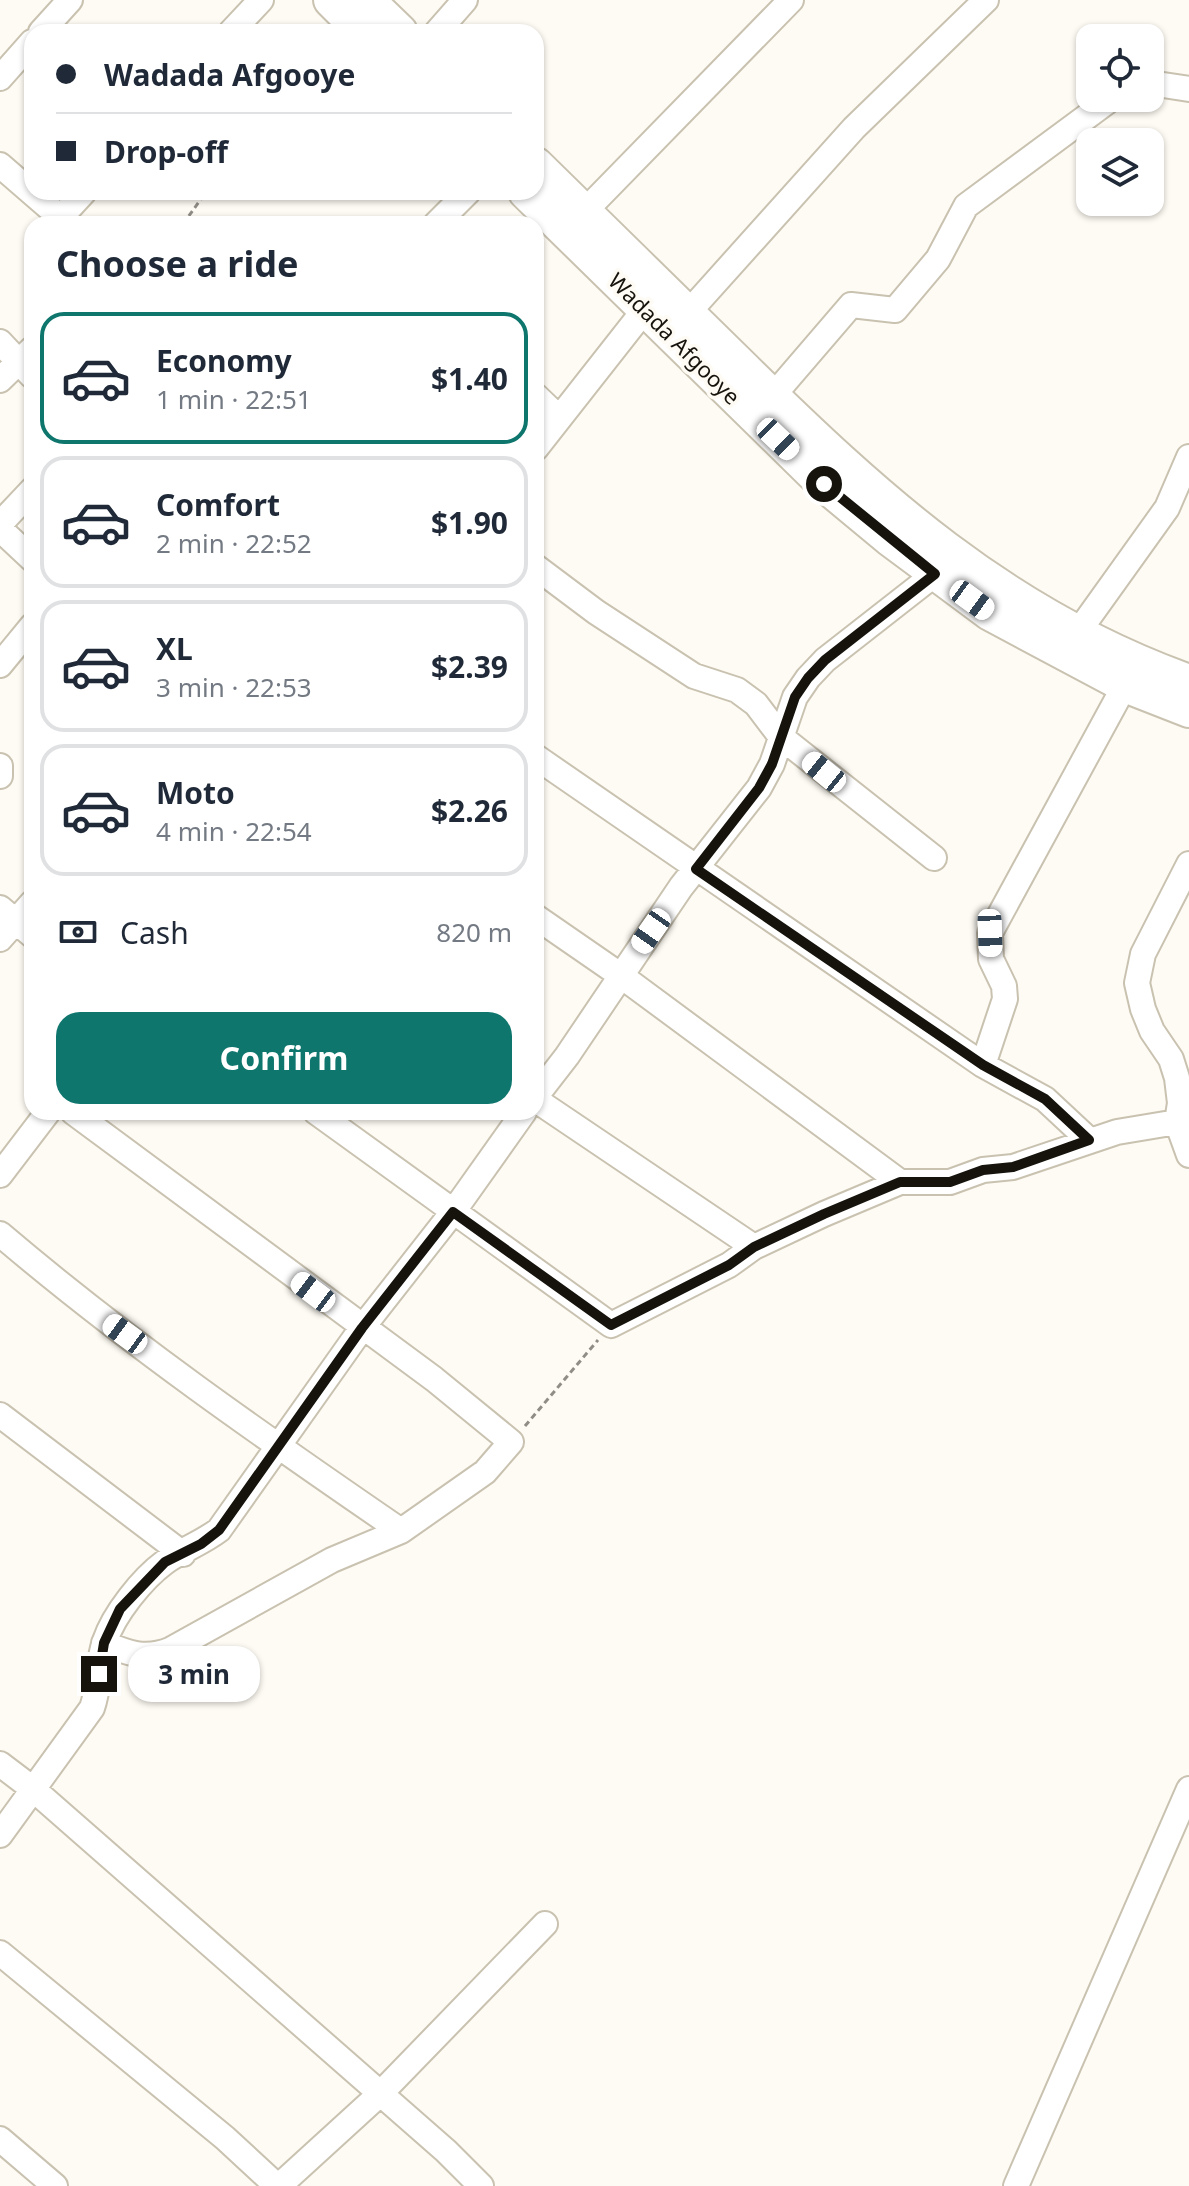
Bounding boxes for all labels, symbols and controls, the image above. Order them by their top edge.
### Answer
map controls [1076,24,1164,216]
button: locate [1076,24,1164,112]
text: Wadada Afgooye [104,54,355,95]
button: layers [1076,128,1164,216]
text: Drop-off [104,131,228,172]
text: Choose a ride [56,239,298,288]
street label: Wadada Afgooye [603,266,747,410]
text: Economy [156,340,292,381]
icon: car [60,342,132,414]
text: $1.40 [431,358,508,399]
text: 1 min · 22:51 [156,381,312,417]
car [752,414,804,464]
route start [806,466,842,502]
text: Comfort [156,484,280,525]
icon: car [60,486,132,558]
text: $1.90 [431,502,508,543]
text: 2 min · 22:52 [156,525,312,561]
car [946,576,998,624]
text: XL [156,628,193,669]
icon: car [60,630,132,702]
text: $2.39 [431,646,508,687]
text: 3 min · 22:53 [156,669,312,705]
car [798,748,850,796]
text: Moto [156,772,235,813]
icon: car [60,774,132,846]
text: $2.26 [431,790,508,831]
text: 4 min · 22:54 [156,813,312,849]
car [627,904,675,958]
car [977,909,1003,957]
icon: cash [56,910,100,954]
text: Cash [120,912,189,953]
text: 820 m [436,914,512,950]
button: Confirm [56,1012,512,1104]
car [287,1268,339,1316]
car [99,1310,151,1358]
callout: 3 min [127,1646,259,1702]
route end [81,1656,117,1692]
text: 3 min [158,1656,230,1692]

